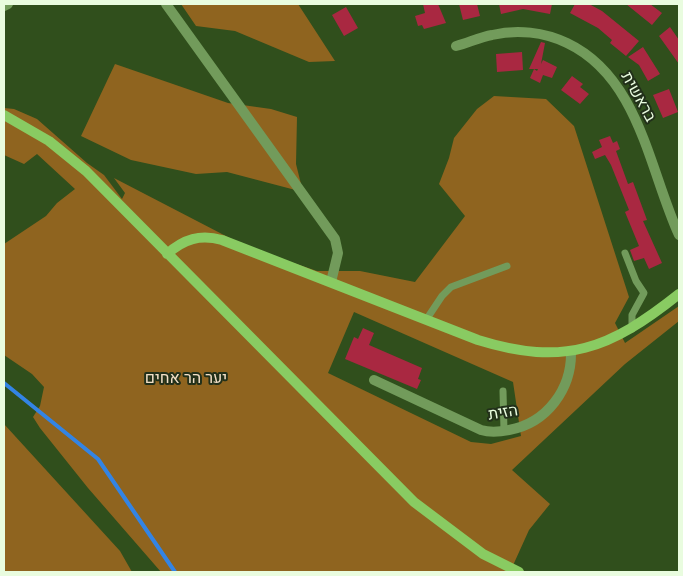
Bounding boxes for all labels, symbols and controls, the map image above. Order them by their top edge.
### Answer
street label: בראשית [616,69,660,125]
park label: יער הר אחים [145,369,227,389]
street label: הזית [487,401,519,425]

